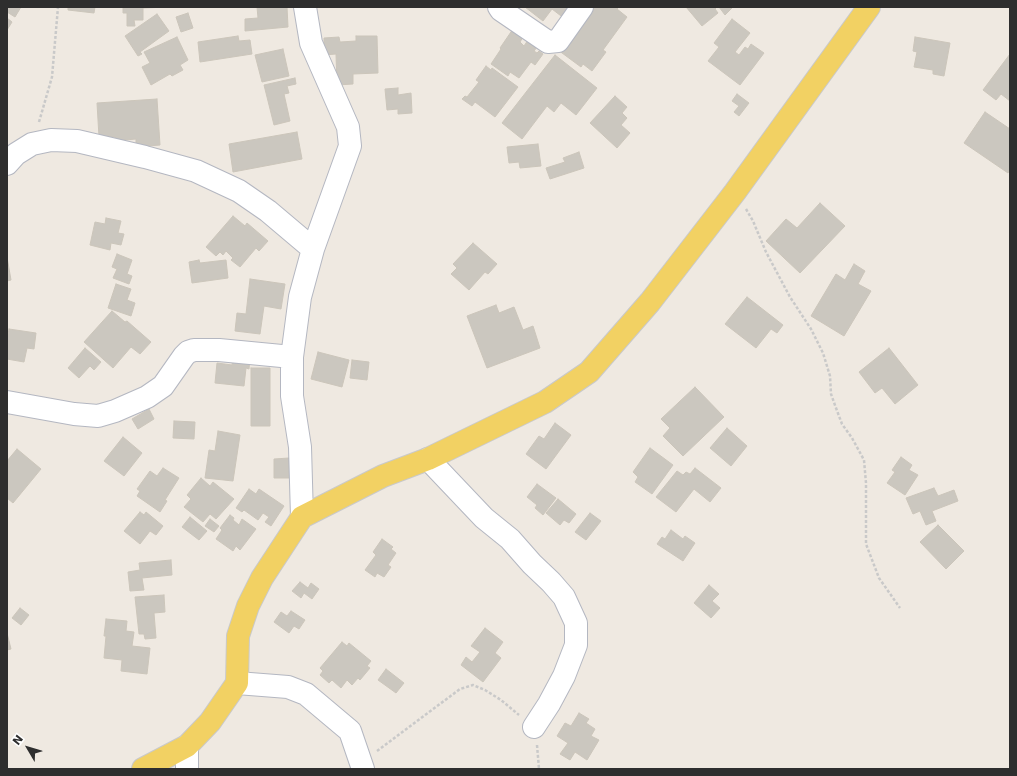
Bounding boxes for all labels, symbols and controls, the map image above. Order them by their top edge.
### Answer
north arrow [8,728,48,768]
text: N [10,733,26,748]

